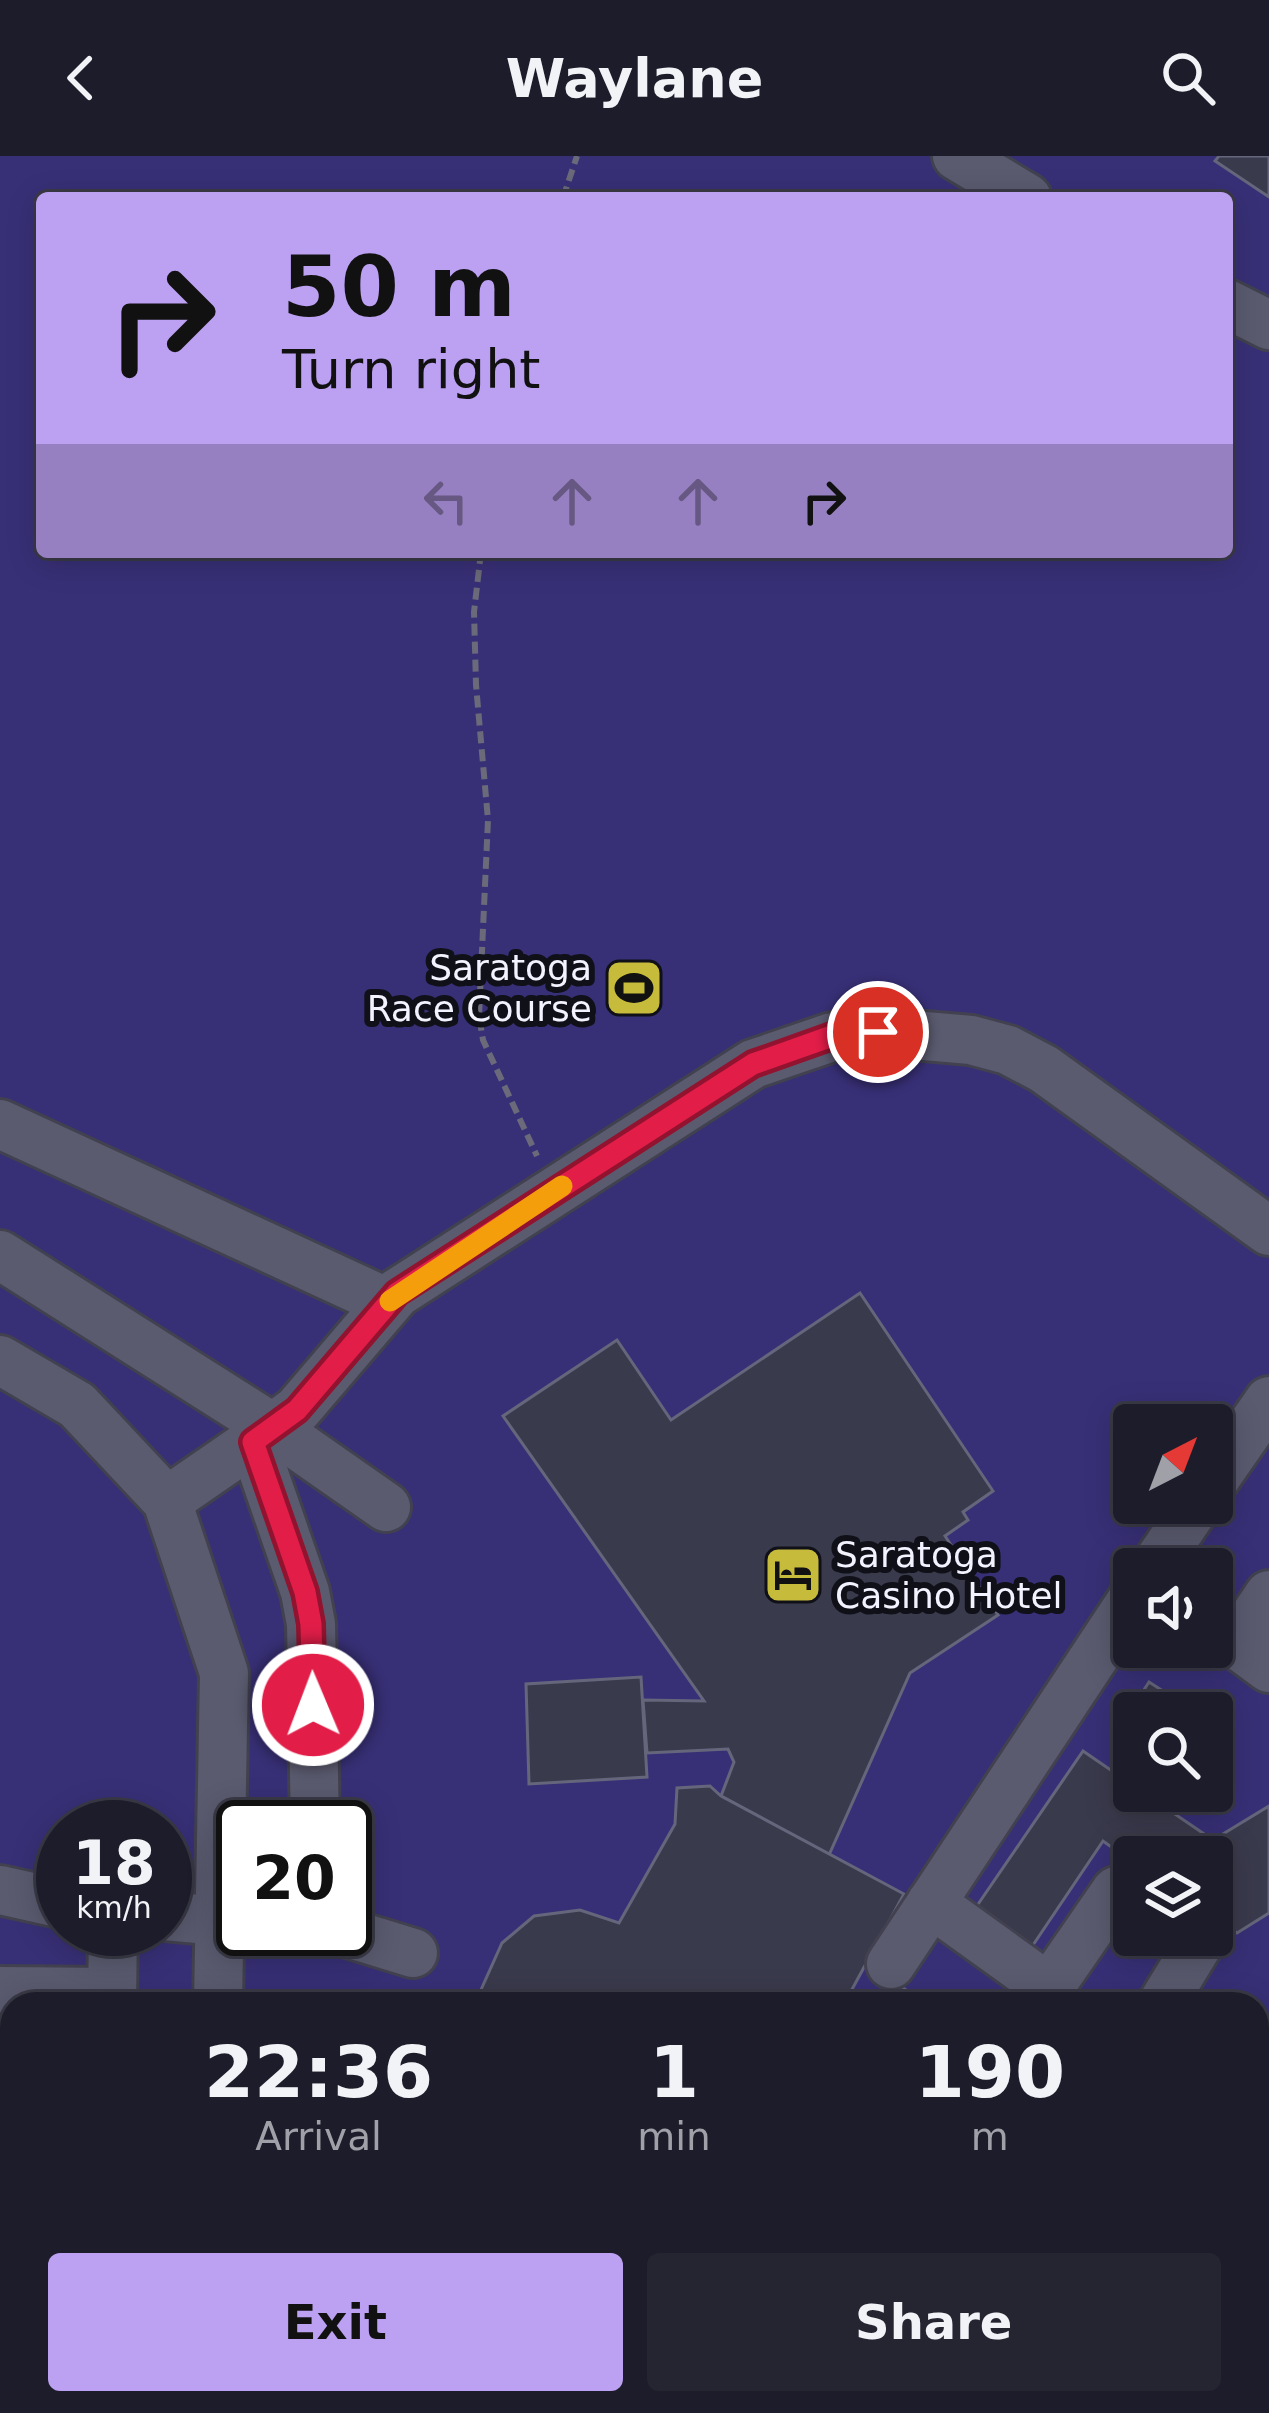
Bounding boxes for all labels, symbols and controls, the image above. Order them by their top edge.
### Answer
icon: back [48,45,114,111]
icon: search [1155,45,1221,111]
text: Waylane [506,47,763,110]
text: 50 m [282,238,516,336]
icon: right [84,240,240,396]
text: Turn right [282,338,541,401]
icon: left [413,468,479,534]
icon: ahead [539,468,605,534]
icon: ahead [665,468,731,534]
icon: right [791,468,857,534]
place label: Saratoga Race Course [367,947,592,1029]
sports icon: Saratoga Race Course [603,957,665,1019]
pin [827,981,929,1083]
icon: arrive [845,999,911,1065]
north arrow [1113,1404,1233,1524]
map controls [1113,1404,1233,1956]
place label: Saratoga Casino Hotel [835,1534,1063,1616]
hotel icon: Saratoga Casino Hotel [762,1544,824,1606]
button: sound [1113,1548,1233,1668]
position arrow [250,1642,376,1768]
button: search [1113,1692,1233,1812]
speed limit sign: 20 [216,1800,372,1956]
text: 18 [72,1828,156,1898]
button: layers [1113,1836,1233,1956]
text: km/h [76,1890,152,1925]
text: 22:36 [204,2030,433,2114]
text: 1 [649,2030,699,2114]
text: 190 [915,2030,1065,2114]
text: Arrival [255,2114,382,2159]
text: min [637,2114,711,2159]
text: m [971,2114,1009,2159]
button: Exit [48,2253,623,2391]
button: Share [647,2253,1221,2391]

